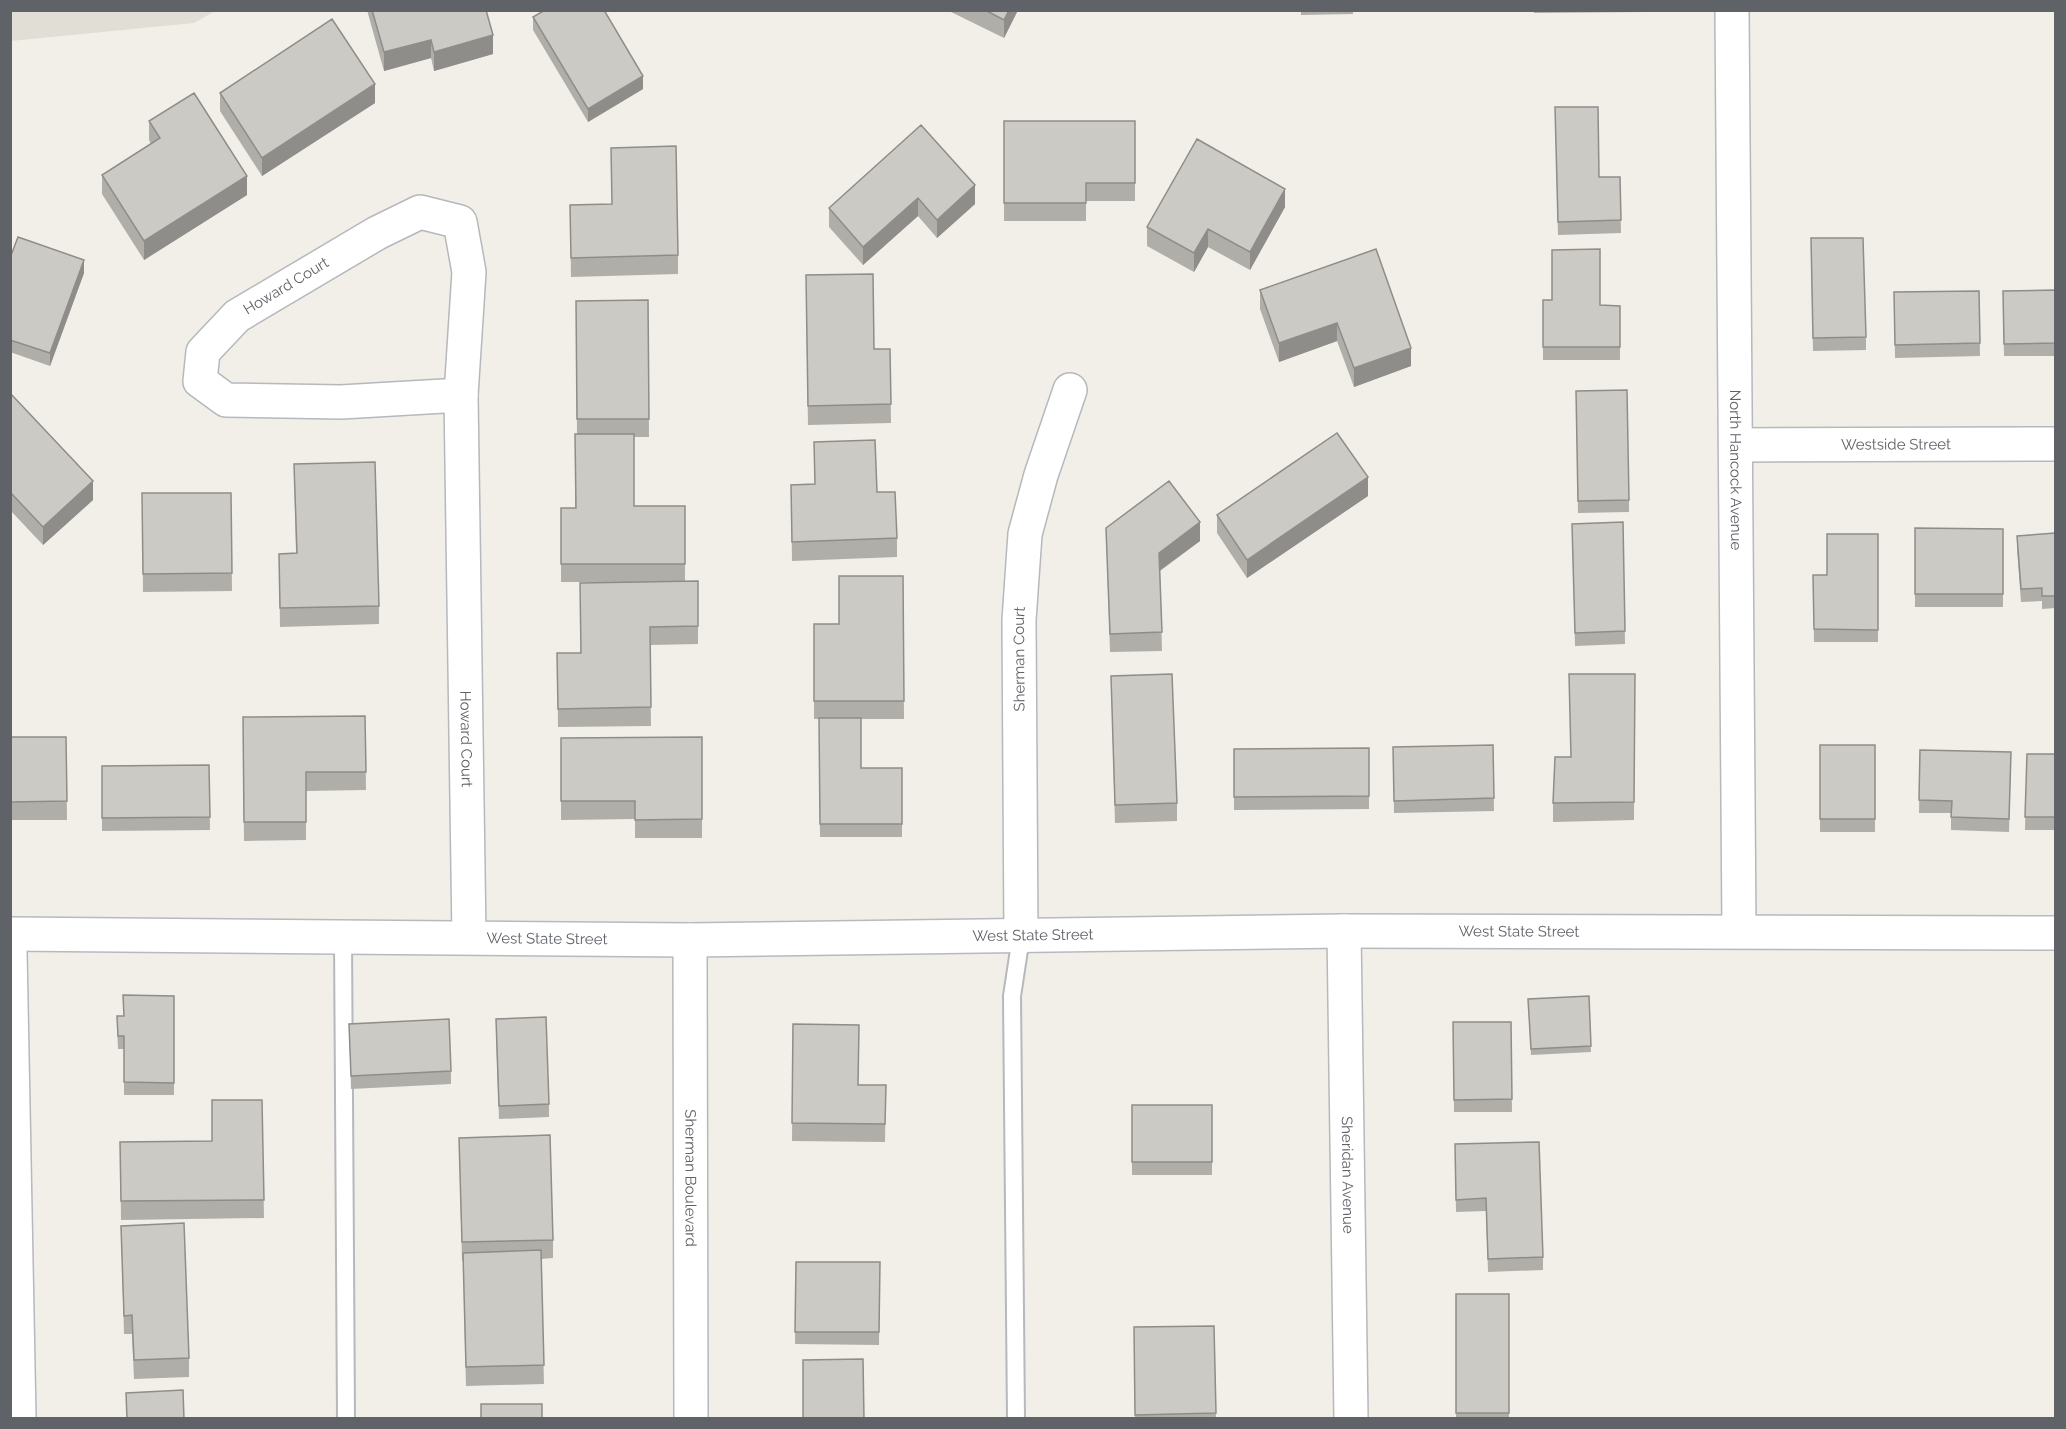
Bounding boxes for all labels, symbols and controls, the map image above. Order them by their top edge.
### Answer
street label: Howard Court [240,253,332,319]
street label: North Hancock Avenue [1726,390,1745,551]
street label: Westside Street [1841,435,1951,454]
street label: Sherman Court [1010,606,1029,712]
street label: Howard Court [456,691,476,787]
street label: West State Street [1458,922,1579,941]
street label: West State Street [972,925,1094,945]
street label: West State Street [486,929,608,948]
street label: Sherman Boulevard [681,1109,700,1247]
street label: Sheridan Avenue [1338,1116,1357,1234]

